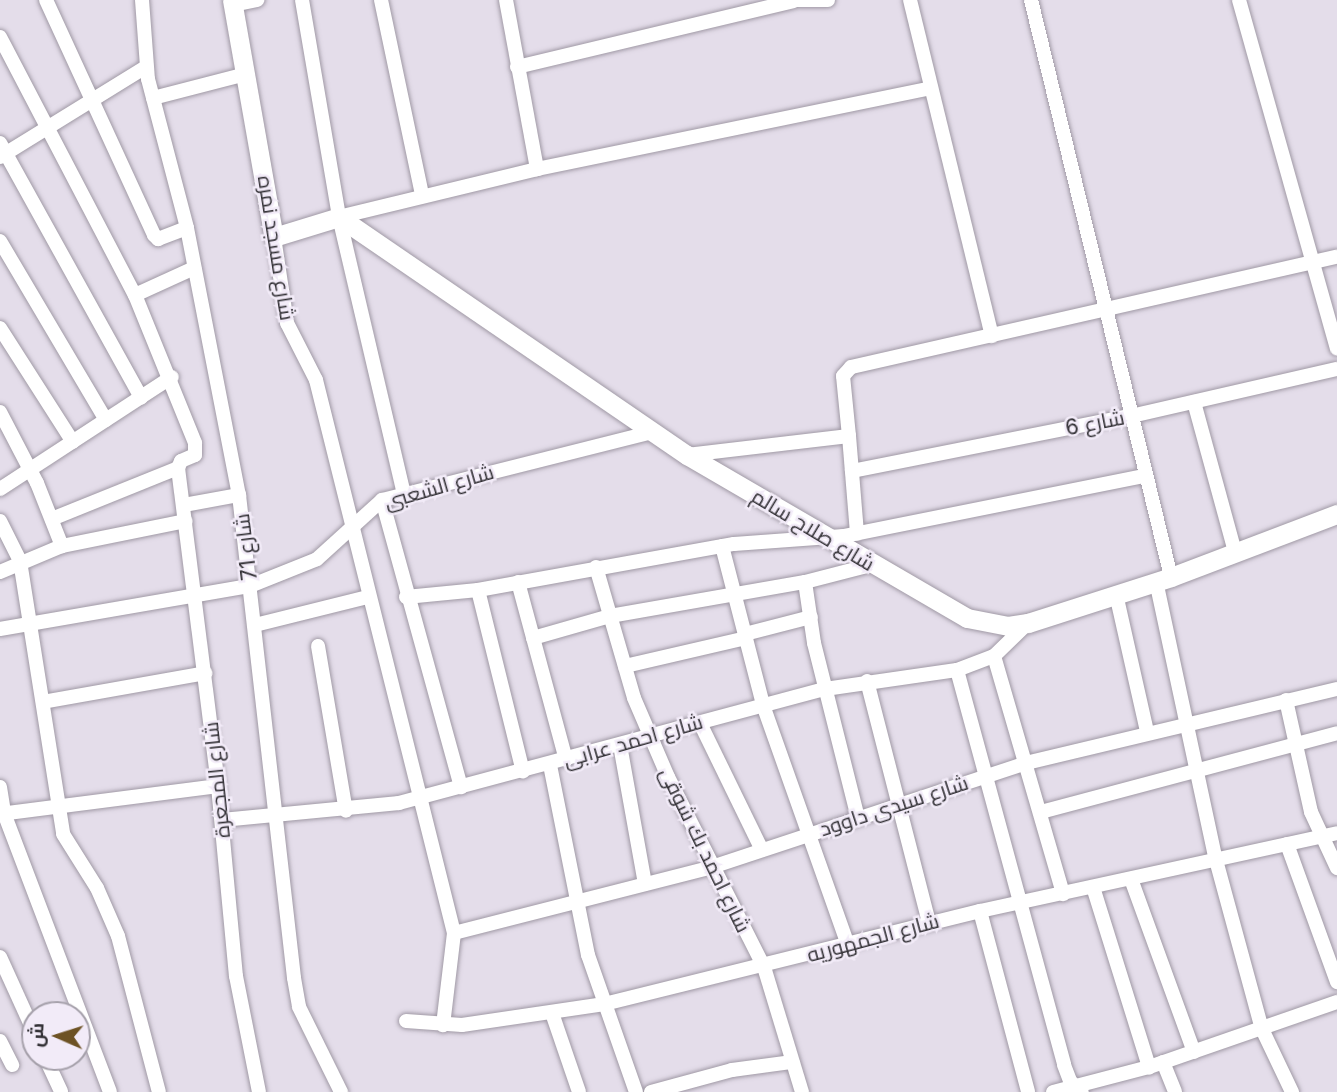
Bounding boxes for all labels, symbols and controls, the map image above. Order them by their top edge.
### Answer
street label: شارع مسجد نمره [252,174,300,322]
street label: شارع 6 [1063,405,1127,441]
street label: شارع الشعبى [381,459,497,515]
street label: شارع صلاح سالم [747,483,879,577]
street label: شارع 71 [229,512,263,582]
street label: شارع احمد عرابى [560,709,706,773]
street label: شارع المجعرة [198,721,236,839]
street label: شارع احمد بك شوقى [654,763,756,937]
street label: شارع سيدى داوود [816,770,972,842]
street label: شارع الجمهوريه [804,908,942,968]
north arrow [21,1001,91,1071]
text: ش [24,1022,49,1048]

